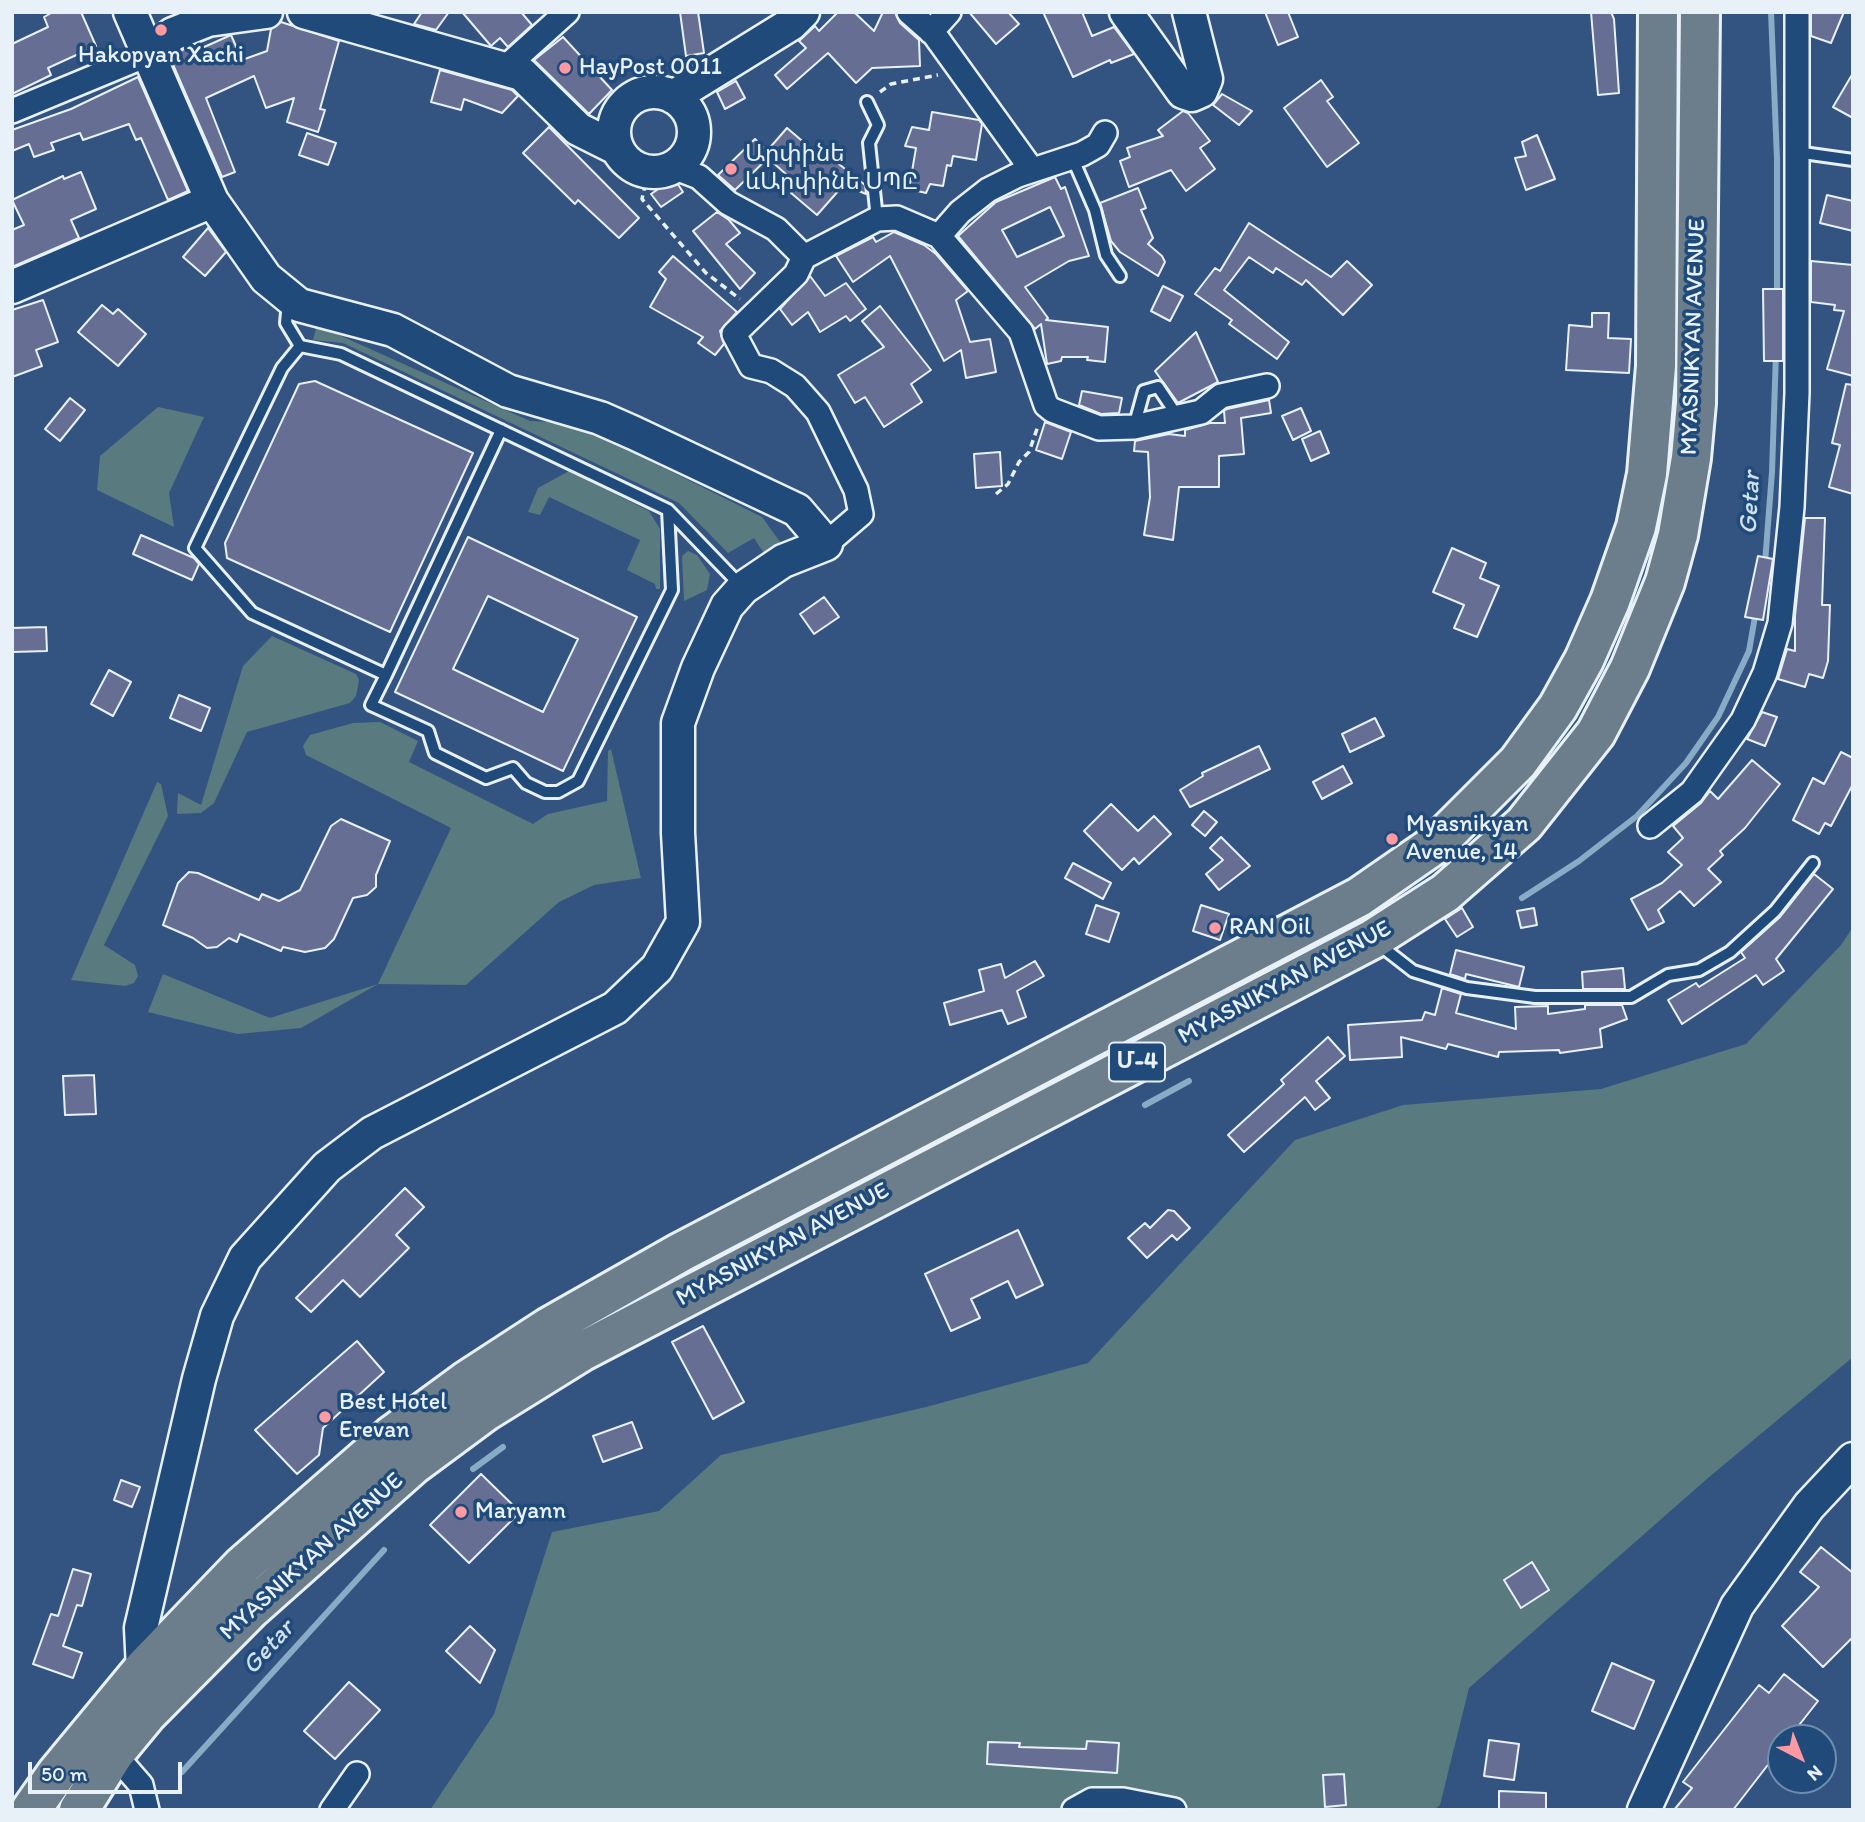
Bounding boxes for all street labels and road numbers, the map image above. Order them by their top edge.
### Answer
street label: MYASNIKYAN AVENUE [1675,218,1713,456]
street label: MYASNIKYAN AVENUE [1174,915,1396,1051]
road number: Մ-4 [1109,1042,1165,1082]
street label: MYASNIKYAN AVENUE [672,1177,894,1313]
street label: MYASNIKYAN AVENUE [214,1467,410,1647]

